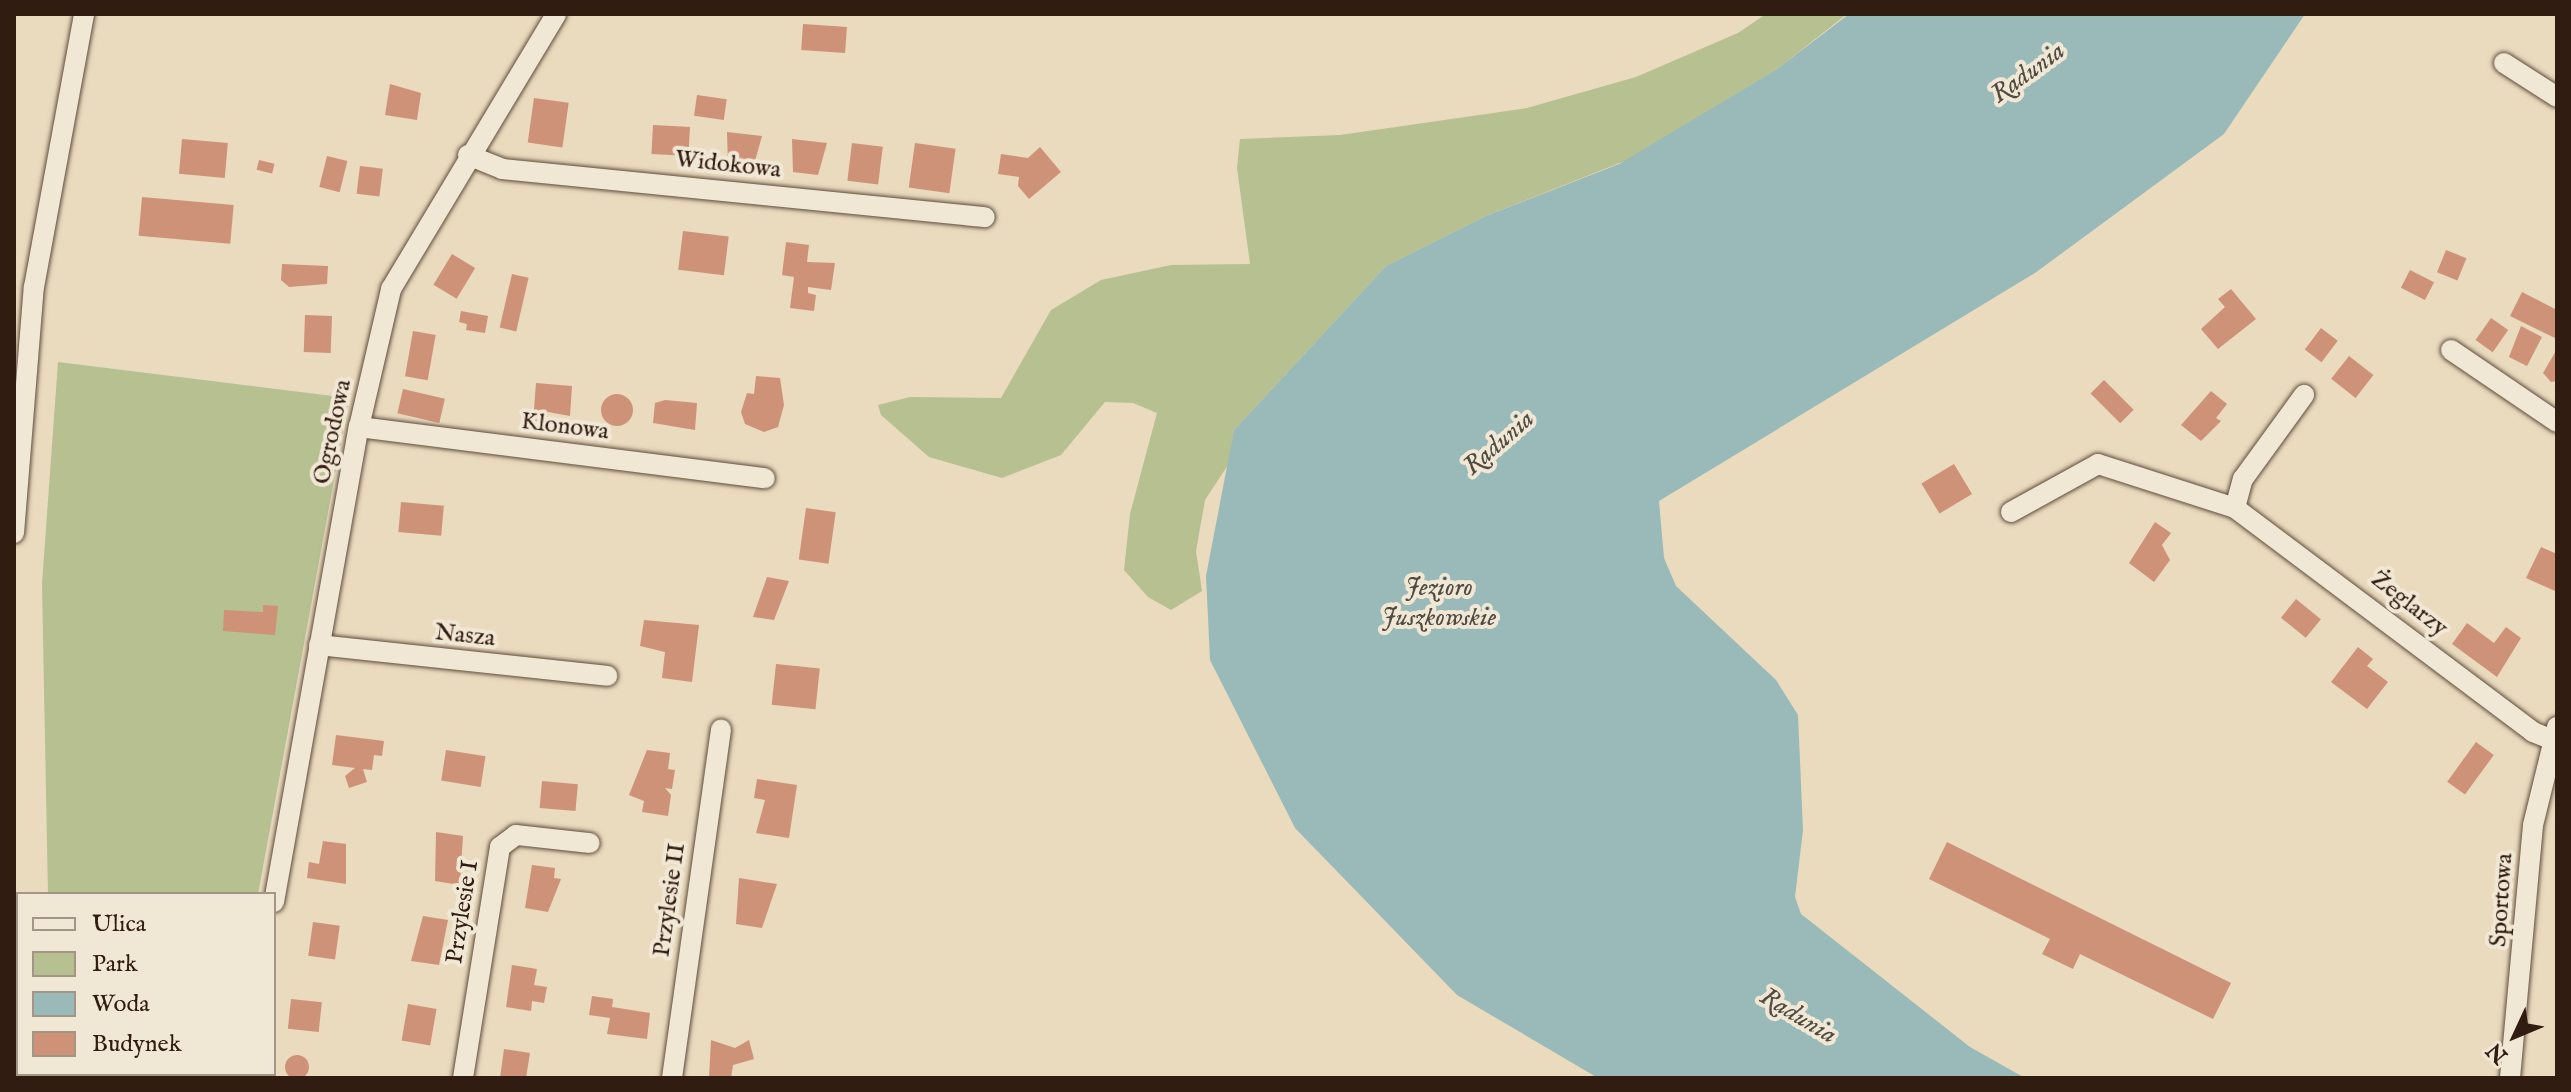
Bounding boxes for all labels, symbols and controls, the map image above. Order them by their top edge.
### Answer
water label: Radunia [1985,36,2071,110]
street label: Widokowa [674,145,782,185]
street label: Ogrodowa [308,377,358,487]
water label: Radunia [1457,404,1541,482]
street label: Klonowa [519,407,611,447]
street label: Żeglarzy [2365,565,2453,643]
water label: Jezioro Juszkowskie [1382,572,1496,634]
street label: Nasza [433,619,497,653]
street label: Przylesie II [648,841,692,959]
street label: Sportowa [2484,852,2520,948]
street label: Przylesie I [441,858,485,966]
legend [16,892,276,1076]
text: Ulica [92,909,146,940]
text: Park [92,949,138,980]
water label: Radunia [1754,981,1842,1051]
text: Woda [92,989,150,1020]
north arrow [2475,996,2555,1076]
text: Budynek [92,1029,181,1060]
text: N [2481,1036,2514,1069]

